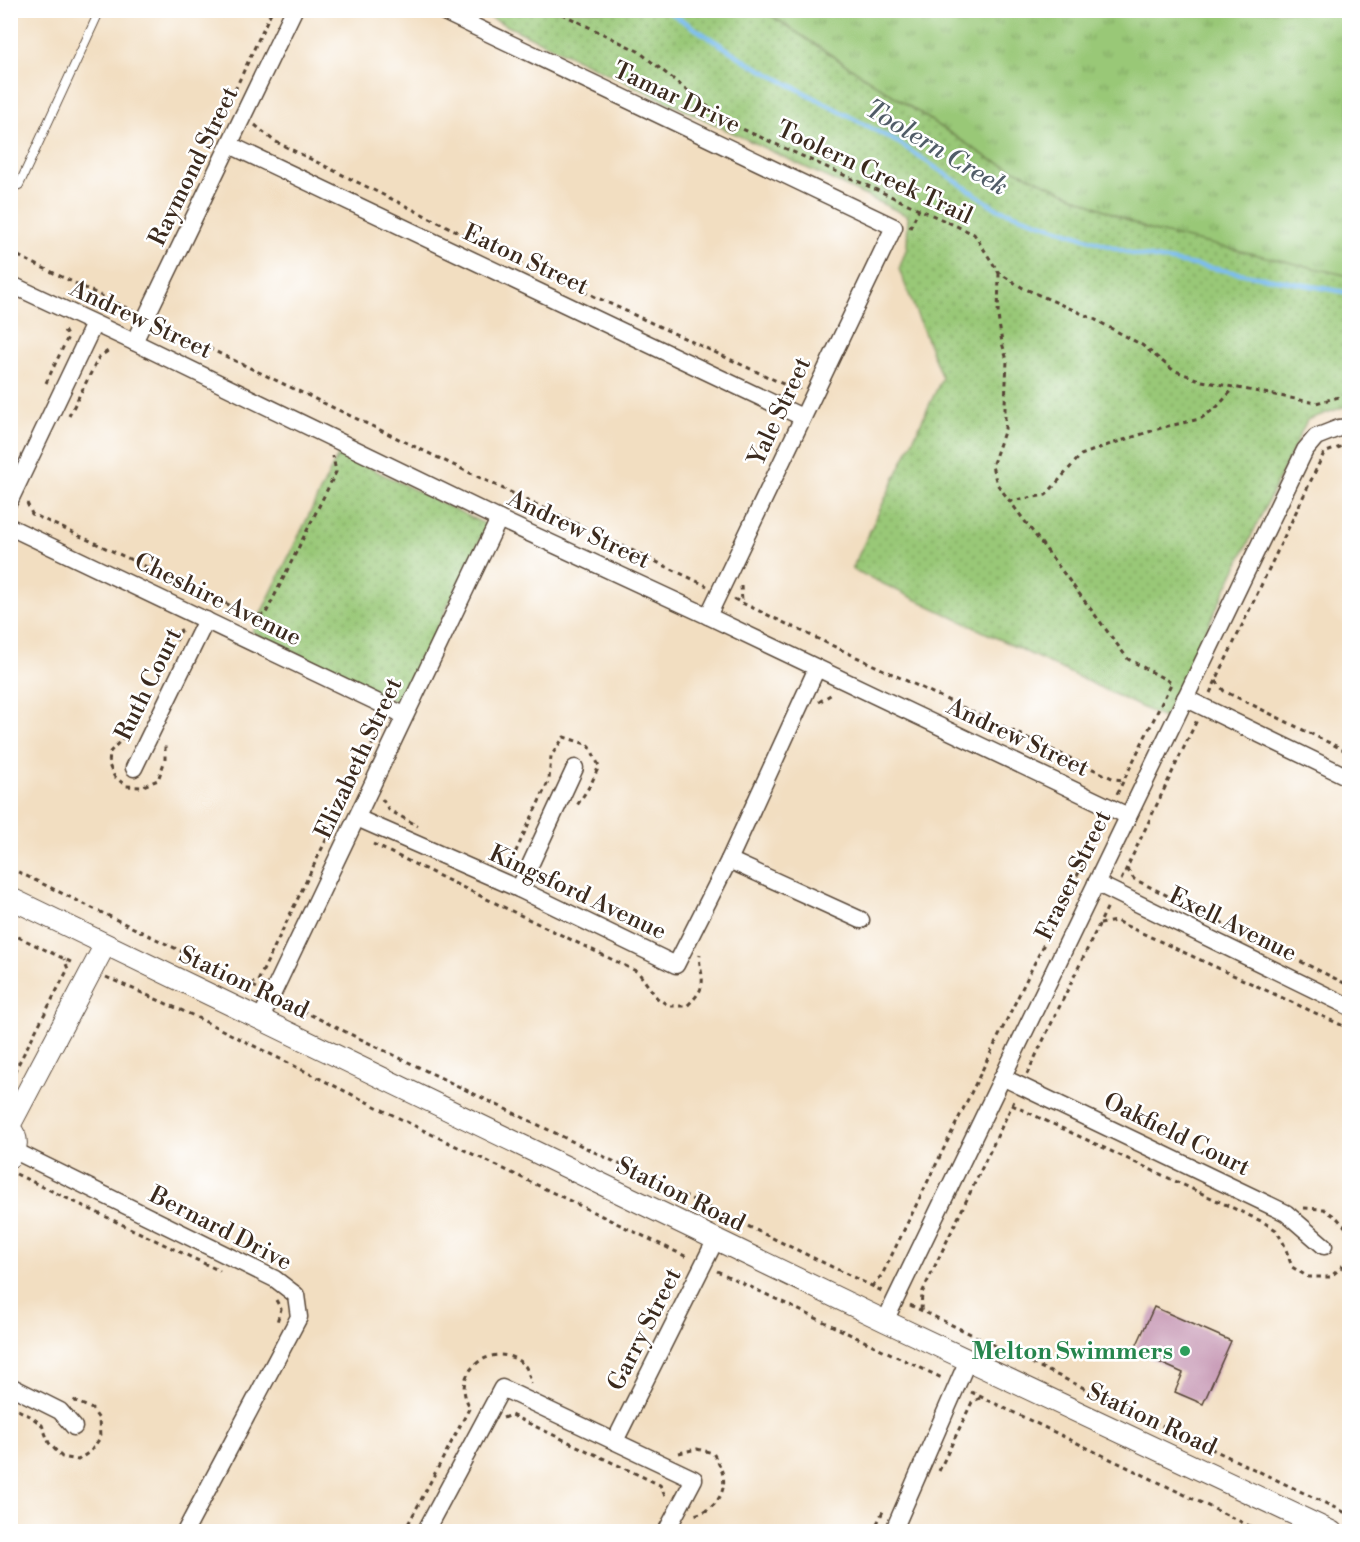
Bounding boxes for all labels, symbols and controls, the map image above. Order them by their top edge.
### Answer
street label: Tamar Drive [608,55,745,140]
street label: Raymond Street [142,82,246,251]
water label: Toolern Creek [859,93,1014,203]
street label: Toolern Creek Trail [772,114,977,231]
street label: Eaton Street [458,218,593,302]
street label: Andrew Street [64,273,217,366]
street label: Yale Street [741,352,818,472]
street label: Andrew Street [502,483,655,576]
street label: Cheshire Avenue [129,547,306,653]
street label: Ruth Court [109,623,189,746]
street label: Elizabeth Street [308,673,410,844]
street label: Andrew Street [941,691,1094,784]
street label: Fraser Street [1029,805,1119,945]
street label: Kingsford Avenue [484,839,671,947]
street label: Exell Avenue [1164,881,1301,969]
street label: Station Road [174,940,314,1026]
street label: Oakfield Court [1098,1087,1255,1183]
street label: Station Road [611,1151,750,1239]
street label: Bernard Drive [143,1180,297,1278]
street label: Garry Street [601,1263,689,1396]
place label: Melton Swimmers [971,1337,1173,1367]
marker: Melton Swimmers [1178,1344,1192,1358]
street label: Station Road [1082,1377,1222,1463]

